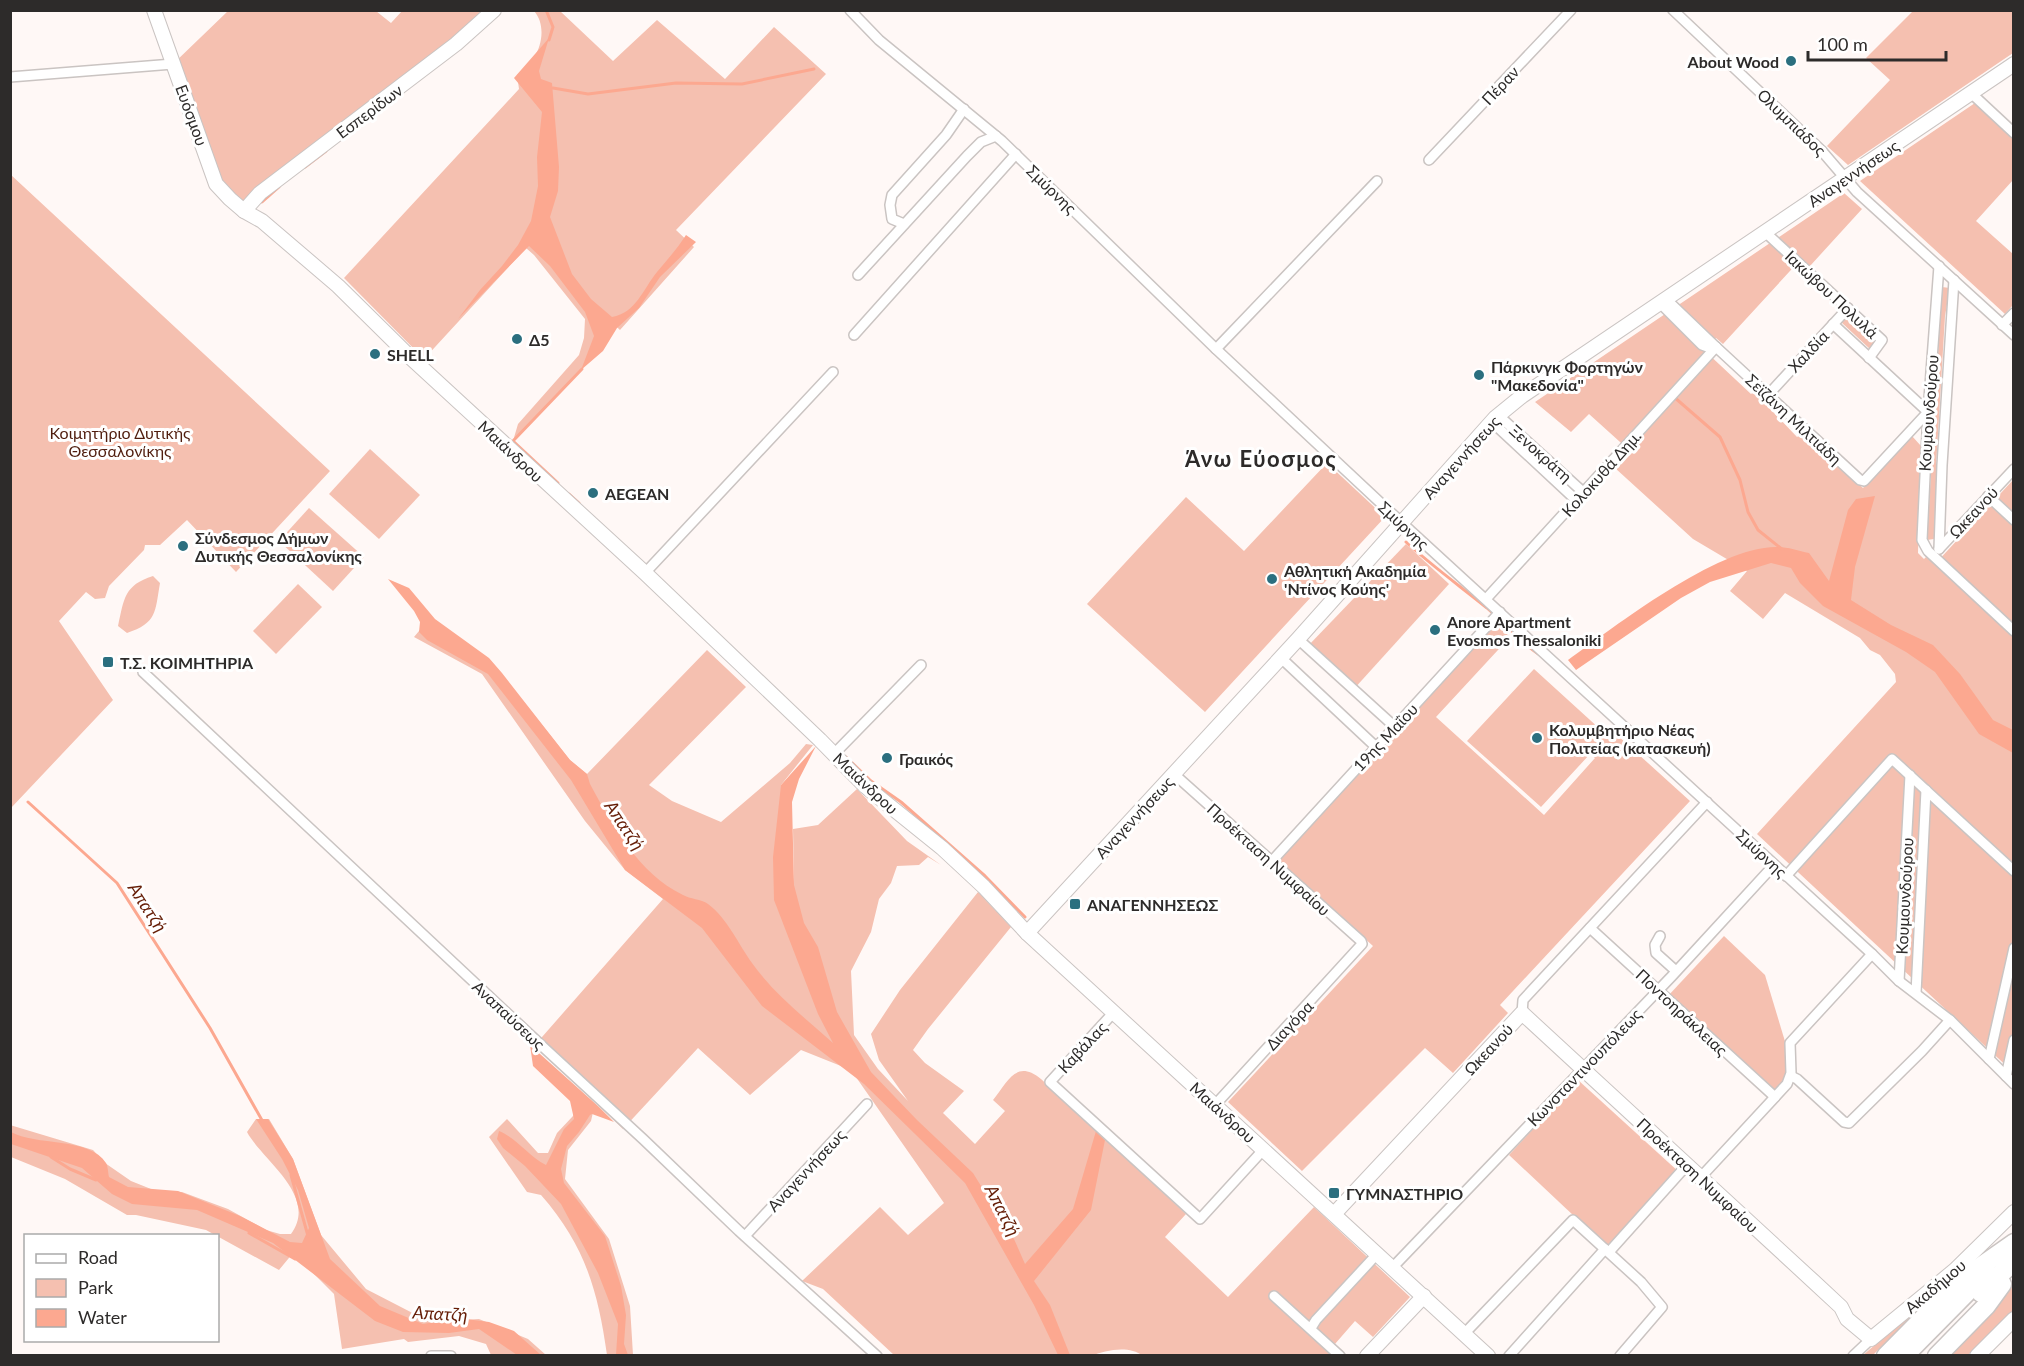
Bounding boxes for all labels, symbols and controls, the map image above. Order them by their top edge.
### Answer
scale bar [1808,24,1946,62]
text: 100 m [1817,33,1868,55]
place label: About Wood [1687,52,1779,71]
marker: About Wood [1784,54,1798,68]
street label: Πέραν [1477,62,1523,108]
street label: Εσπερίδων [332,80,406,142]
street label: Ευόσμου [172,82,212,148]
street label: Ολυμπιάδος [1754,85,1831,160]
street label: Αναγεννήσεως [1804,135,1903,210]
street label: Σμύρνης [1023,161,1081,218]
street label: Ιακώβου Πολυλά [1782,246,1883,342]
street label: Χαλδία [1784,326,1832,376]
place label: Δ5 [529,330,549,349]
marker: Δ5 [510,332,524,346]
place label: SHELL [387,345,435,364]
marker: SHELL [368,347,382,361]
street label: Κουμουνδούρου [1914,354,1942,472]
place label: Πάρκινγκ Φορτηγών "Μακεδονία" [1491,357,1643,394]
marker: Πάρκινγκ Φορτηγών "Μακεδονία" [1472,368,1486,382]
street label: Σεϊζάνη Μιλτιάδη [1742,370,1846,468]
street label: Αναγεννήσεως [1419,411,1504,503]
street label: Μαιάνδρου [475,416,547,486]
street label: Ξενοκράτη [1506,420,1576,486]
park label: Κοιμητήριο Δυτικής Θεσσαλονίκης [50,423,191,460]
street label: Κολοκυθά Δημ. [1557,426,1645,520]
district label: Άνω Εύοσμος [1184,445,1337,472]
street label: Ωκεανού [1944,482,2002,542]
place label: AEGEAN [604,484,669,503]
marker: AEGEAN [586,486,600,500]
street label: Σμύρνης [1375,497,1433,553]
place label: Σύνδεσμος Δήμων Δυτικής Θεσσαλονίκης [195,528,362,565]
marker: Σύνδεσμος Δήμων Δυτικής Θεσσαλονίκης [176,539,190,553]
place label: Αθλητική Ακαδημία 'Ντίνος Κούης' [1283,561,1427,598]
marker: Αθλητική Ακαδημία 'Ντίνος Κούης' [1265,572,1279,586]
place label: Anore Apartment Evosmos Thessaloniki [1446,612,1601,649]
marker: Anore Apartment Evosmos Thessaloniki [1428,623,1442,637]
place label: Τ.Σ. ΚΟΙΜΗΤΗΡΙΑ [120,653,254,672]
marker: Τ.Σ. ΚΟΙΜΗΤΗΡΙΑ [101,655,115,669]
street label: 19ης Μαΐου [1349,699,1421,775]
place label: Κολυμβητήριο Νέας Πολιτείας (κατασκευή) [1549,720,1711,757]
marker: Κολυμβητήριο Νέας Πολιτείας (κατασκευή) [1530,731,1544,745]
street label: Μαιάνδρου [830,748,902,818]
place label: Γραικός [899,749,954,768]
marker: Γραικός [880,751,894,765]
street label: Αναγεννήσεως [1091,772,1177,862]
water label: Απατζή [600,795,650,854]
street label: Προέκταση Νυμφαίου [1204,799,1334,919]
street label: Σμύρνης [1733,825,1791,881]
street label: Κουμουνδούρου [1891,837,1917,955]
water label: Απατζή [123,877,172,936]
place label: ΑΝΑΓΕΝΝΗΣΕΩΣ [1086,895,1219,914]
marker: ΑΝΑΓΕΝΝΗΣΕΩΣ [1068,897,1082,911]
street label: Ποντοηράκλειας [1632,965,1732,1060]
street label: Αναπαύσεως [469,977,550,1054]
street label: Διαγόρα [1261,996,1317,1054]
street label: Κωνσταντινουπόλεως [1523,1004,1645,1130]
street label: Καβάλας [1053,1017,1111,1077]
street label: Ωκεανού [1459,1019,1517,1079]
street label: Μαιάνδρου [1186,1078,1260,1146]
street label: Προέκταση Νυμφαίου [1633,1114,1763,1236]
street label: Αναγεννήσεως [763,1125,849,1215]
water label: Απατζή [980,1180,1025,1240]
place label: ΓΥΜΝΑΣΤΗΡΙΟ [1346,1184,1463,1203]
marker: ΓΥΜΝΑΣΤΗΡΙΟ [1327,1186,1341,1200]
legend [24,1234,219,1342]
text: Road [78,1246,118,1268]
street label: Ακαδήμου [1901,1255,1969,1317]
text: Park [78,1276,114,1298]
water label: Απατζή [411,1301,468,1325]
text: Water [78,1306,127,1328]

